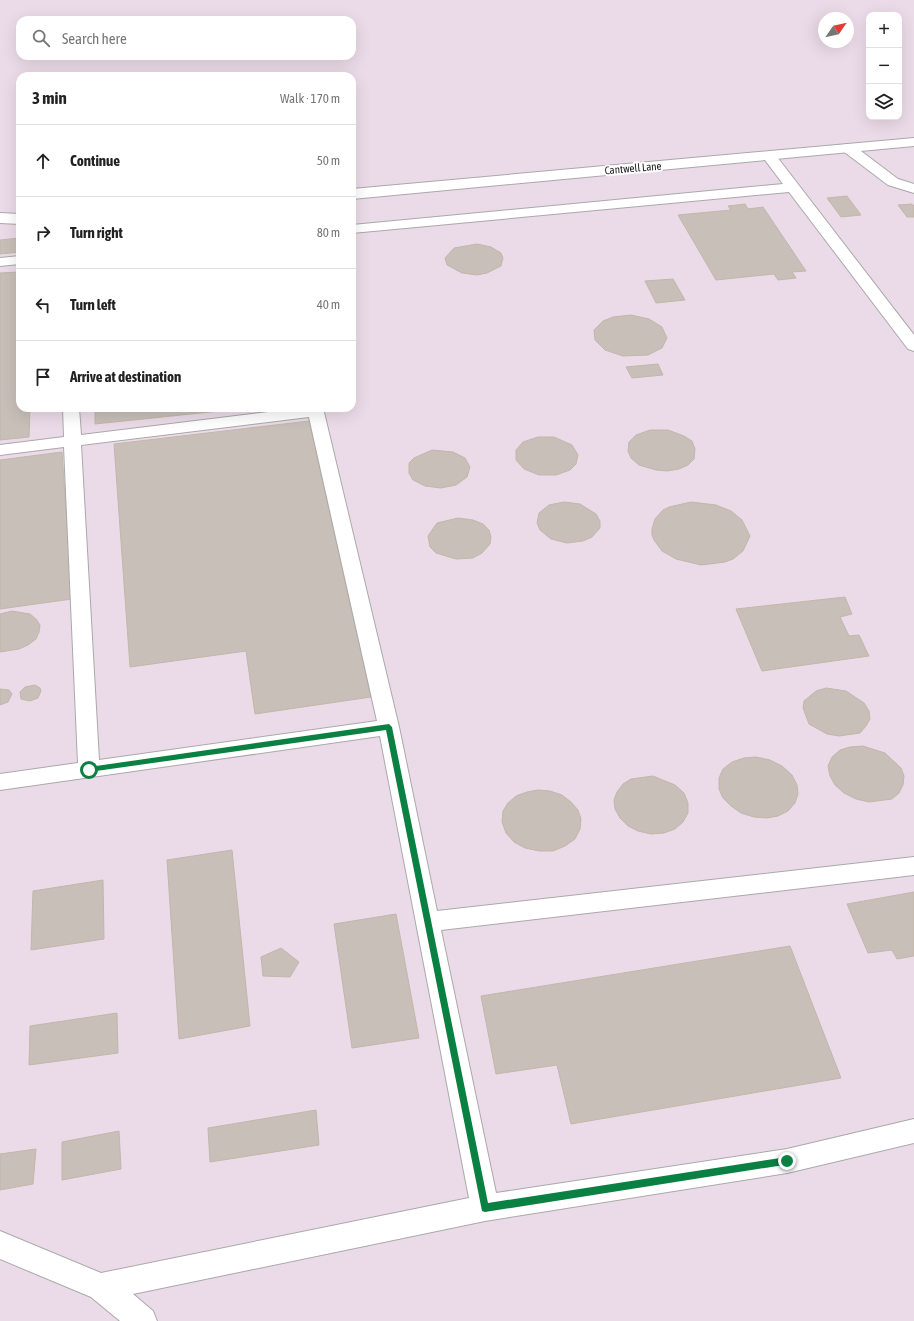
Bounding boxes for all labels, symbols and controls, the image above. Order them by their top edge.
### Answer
north arrow [818,12,854,48]
map controls [866,12,902,120]
button: + [866,12,902,48]
search box [16,16,356,60]
icon: search [30,27,52,49]
text: Search here [62,30,127,47]
button: − [866,48,902,84]
button: layers [866,84,902,120]
text: 3 min [32,88,67,108]
text: Walk · 170 m [280,91,340,106]
icon: ahead [32,150,54,172]
text: Continue [70,152,120,169]
text: 50 m [317,153,340,168]
street label: Cantwell Lane [604,160,662,176]
icon: right [32,222,54,244]
text: Turn right [70,224,123,241]
text: 80 m [317,225,340,240]
icon: left [32,294,54,316]
text: Turn left [70,296,116,313]
text: 40 m [317,297,340,312]
icon: arrive [32,366,54,388]
text: Arrive at destination [70,368,181,385]
route start [80,761,98,779]
route end [778,1152,796,1170]

